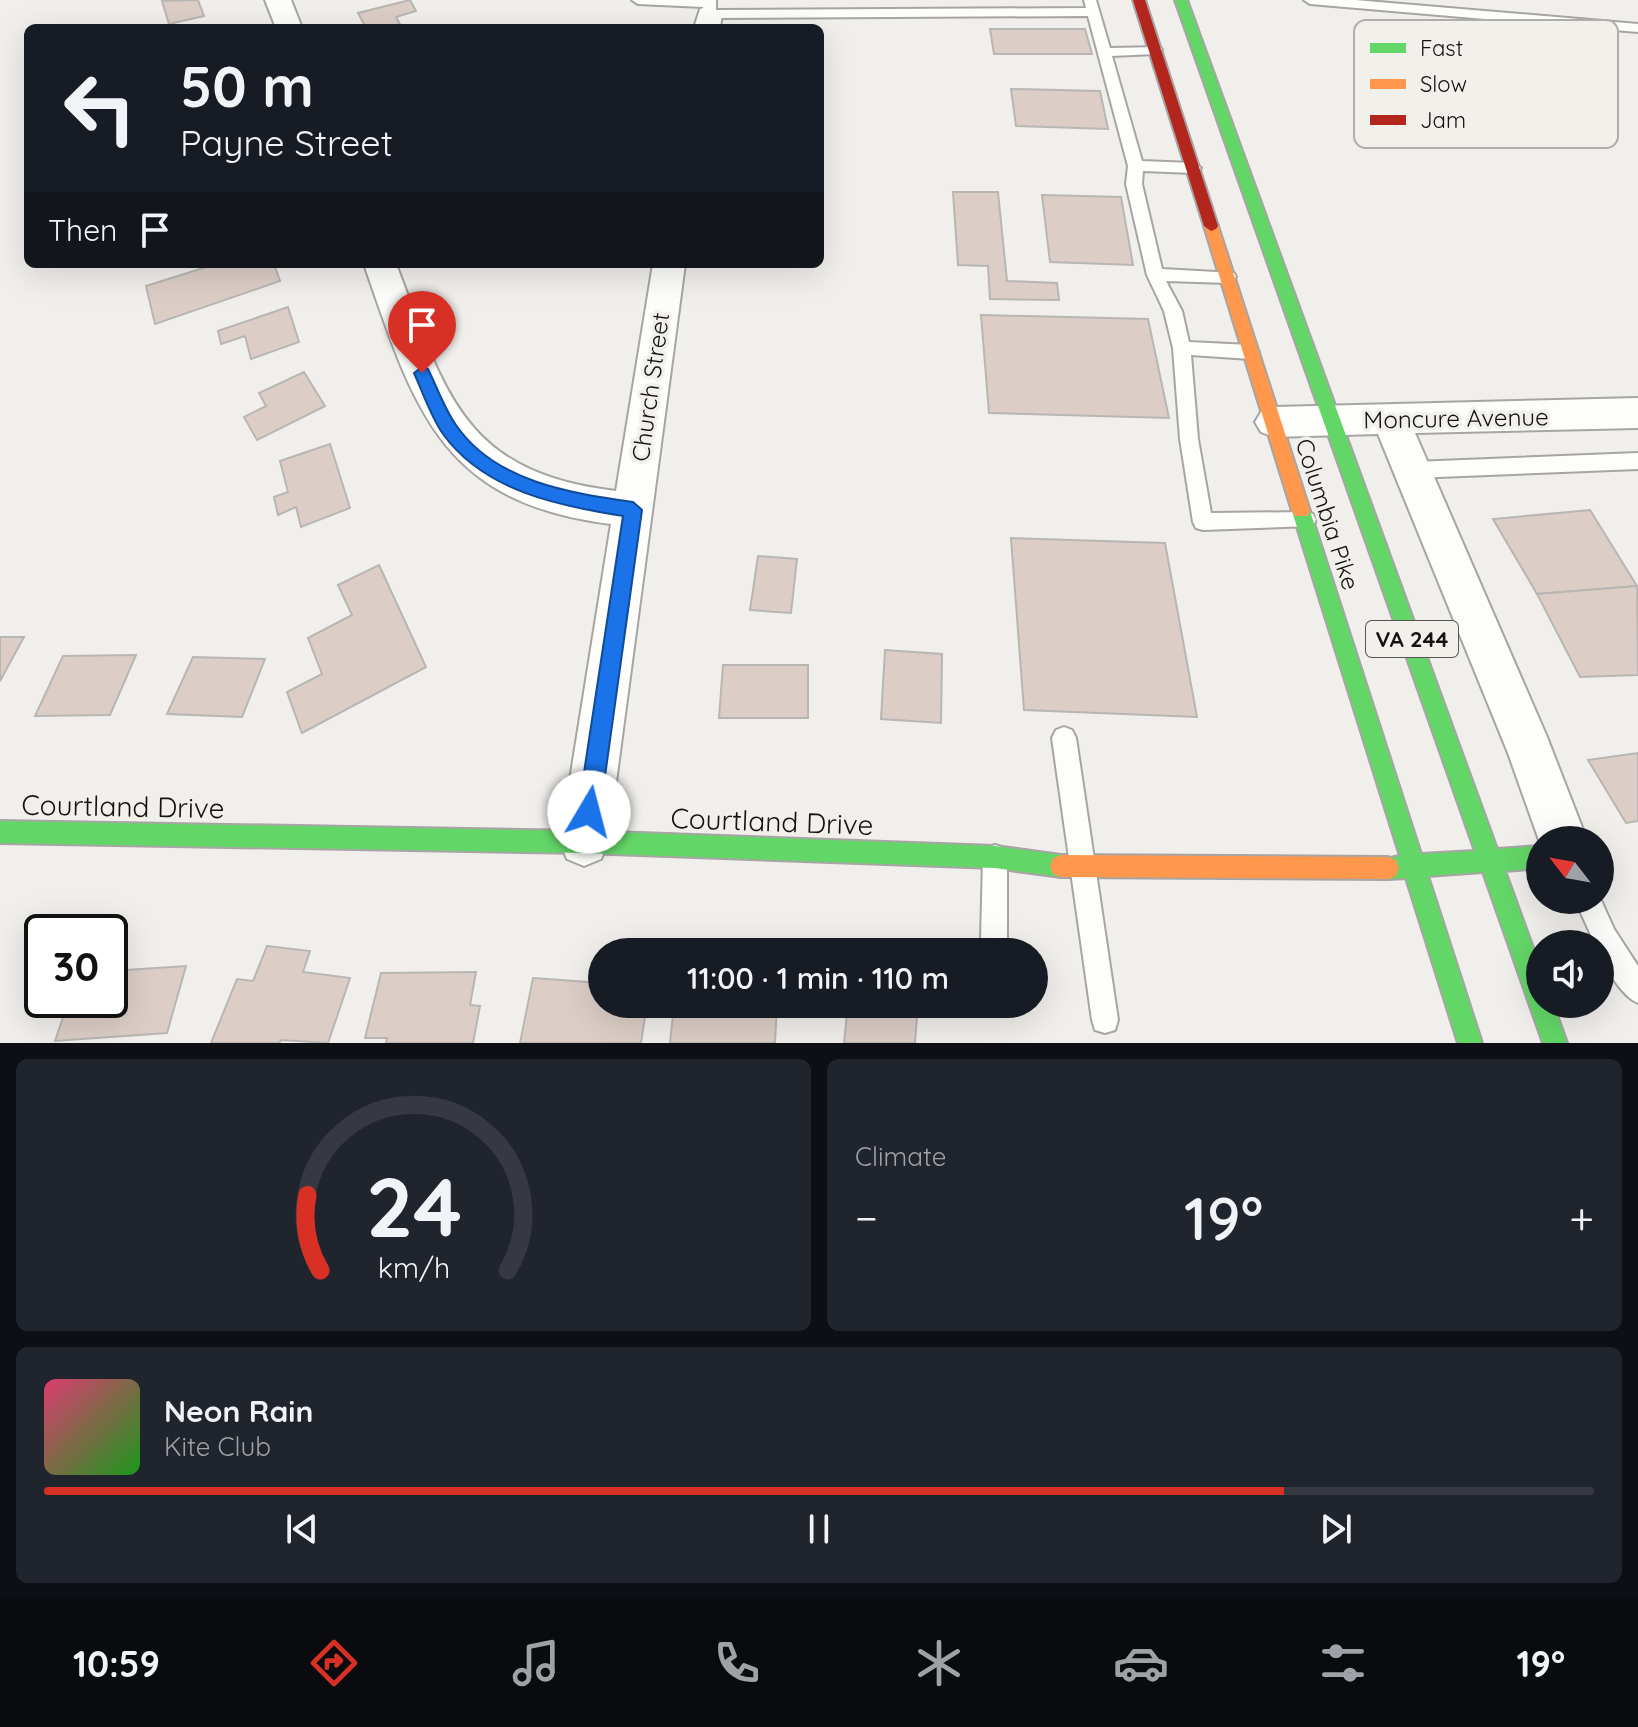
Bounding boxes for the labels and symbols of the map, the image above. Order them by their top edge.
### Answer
legend [1354,20,1618,148]
text: Fast [1420,34,1463,62]
text: Slow [1420,70,1467,98]
text: Jam [1420,106,1466,134]
pin [388,291,456,373]
street label: Church Street [625,311,675,463]
street label: Moncure Avenue [1363,401,1549,435]
street label: Columbia Pike [1289,435,1367,593]
road number: VA 244 [1366,621,1458,657]
position arrow [547,770,631,854]
street label: Courtland Drive [21,787,225,825]
street label: Courtland Drive [670,800,874,842]
north arrow [1526,826,1614,914]
speed limit sign: 30 [24,914,128,1018]

